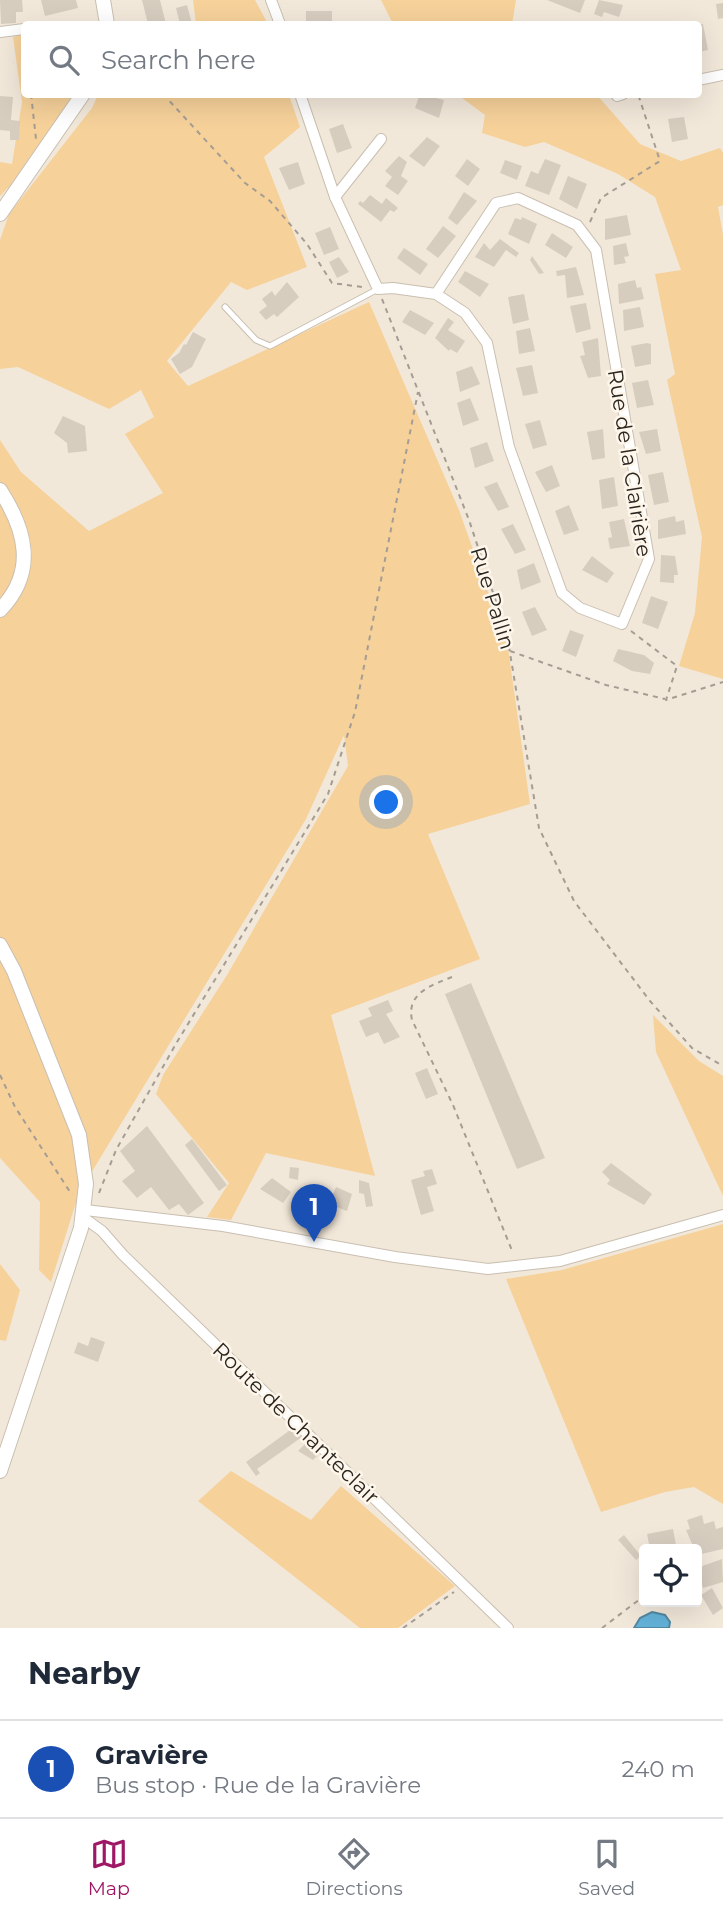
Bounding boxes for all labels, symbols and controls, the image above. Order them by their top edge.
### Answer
search box [21,21,702,98]
icon: search [45,41,83,79]
text: Search here [101,44,256,76]
street label: Rue de la Clairière [603,367,657,559]
street label: Rue Pallin [466,544,520,652]
your location [369,785,403,819]
pin: 1 [291,1184,337,1242]
street label: Route de Chanteclair [208,1337,384,1509]
map controls [639,1544,702,1607]
button: locate [639,1544,702,1607]
text: Nearby [28,1655,140,1692]
text: Gravière [95,1739,208,1771]
text: 1 [46,1755,56,1783]
text: 240 m [622,1755,695,1783]
text: Bus stop · Rue de la Gravière [95,1771,421,1799]
tab: Map [88,1835,130,1900]
tab: Directions [305,1835,403,1900]
tab: Saved [578,1835,635,1900]

